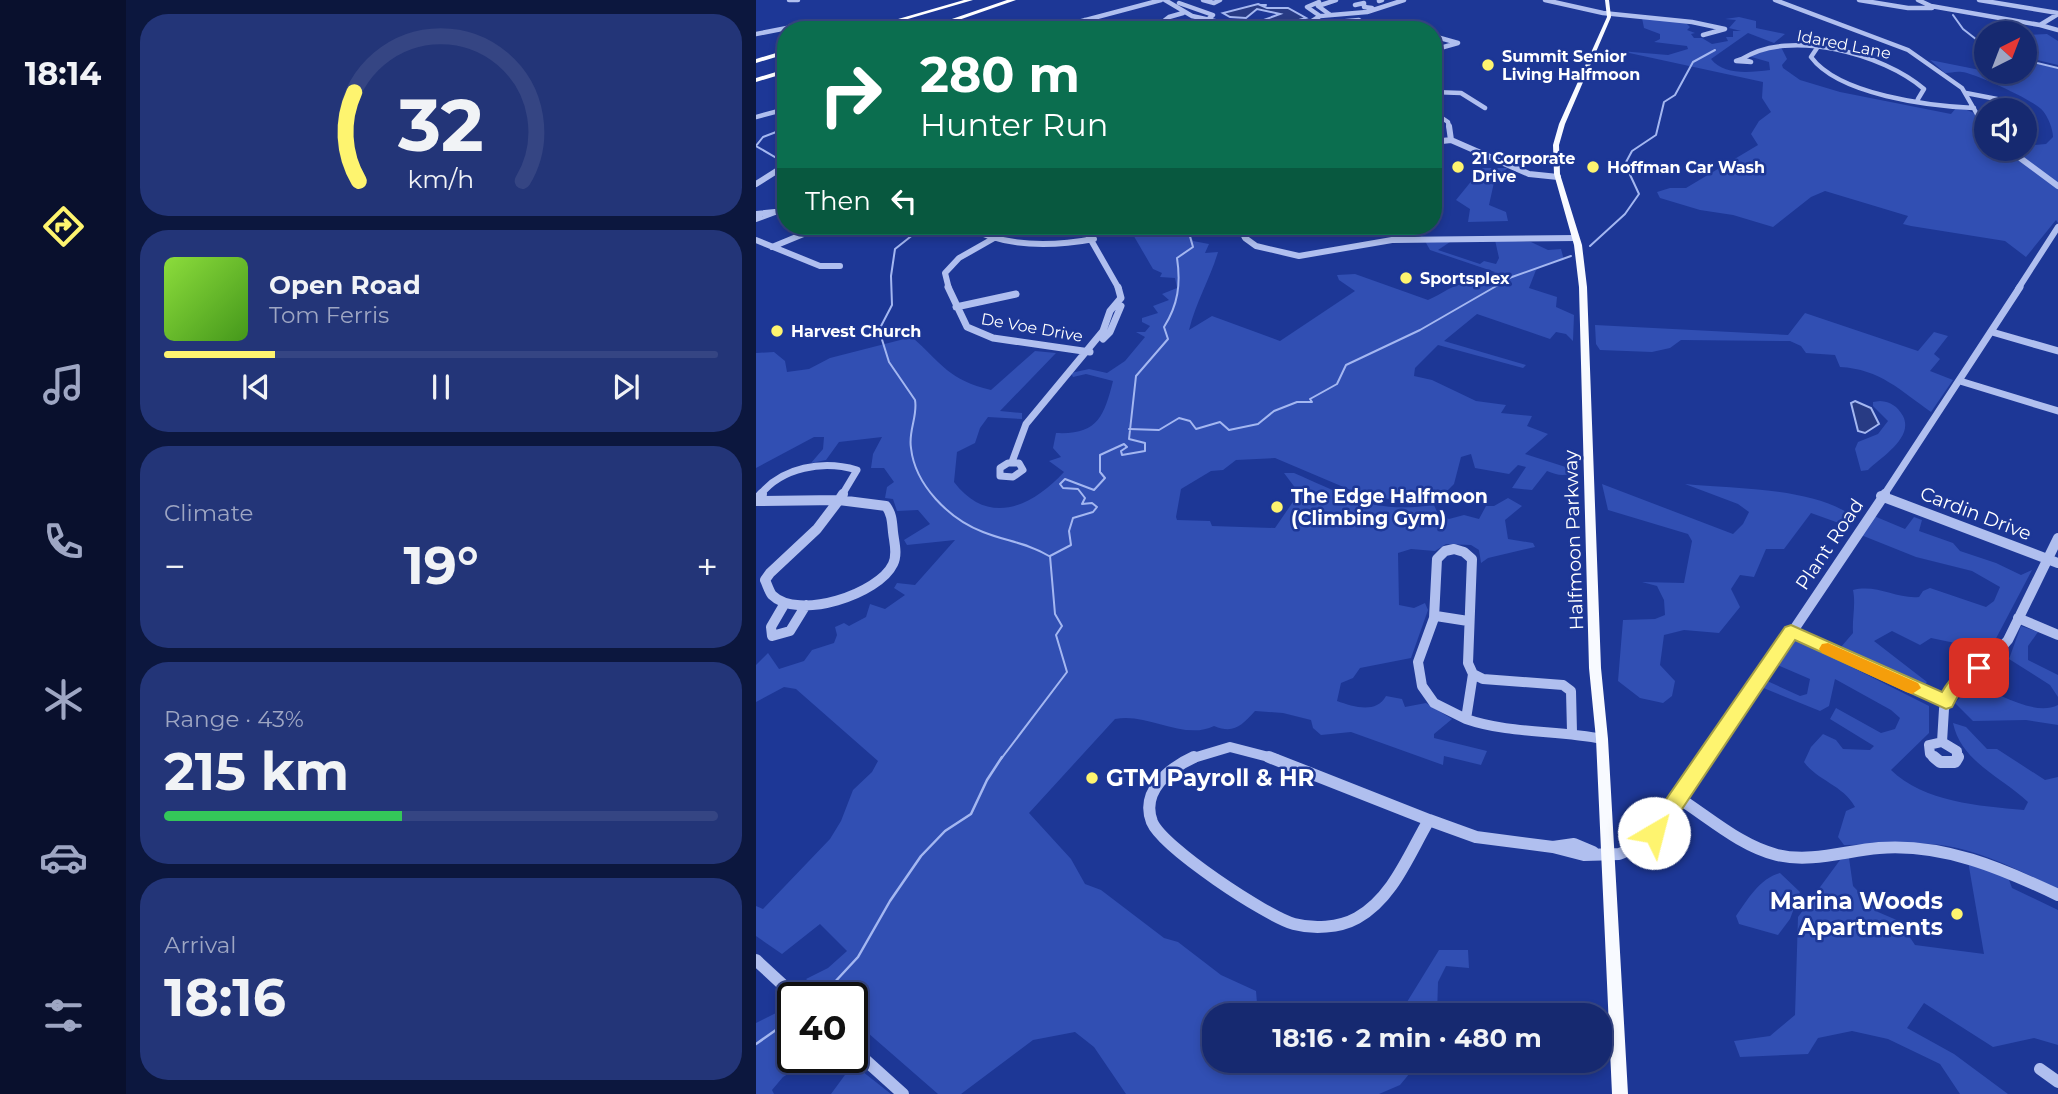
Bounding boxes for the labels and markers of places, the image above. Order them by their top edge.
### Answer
place label: Summit Senior Living Halfmoon [1502,47,1640,84]
marker: Summit Senior Living Halfmoon [1480,57,1496,73]
place label: 21 Corporate Drive [1472,149,1575,186]
place label: Hoffman Car Wash [1607,158,1765,177]
marker: 21 Corporate Drive [1450,159,1466,175]
marker: Hoffman Car Wash [1585,159,1601,175]
place label: Sportsplex [1420,269,1510,288]
marker: Sportsplex [1398,270,1414,286]
place label: Harvest Church [791,322,921,341]
marker: Harvest Church [769,323,785,339]
place label: The Edge Halfmoon (Climbing Gym) [1291,485,1488,530]
marker: The Edge Halfmoon (Climbing Gym) [1269,499,1285,515]
pin [1949,638,2009,698]
place label: GTM Payroll & HR [1106,764,1315,792]
marker: GTM Payroll & HR [1084,770,1100,786]
place label: Marina Woods Apartments [1770,887,1943,941]
marker: Marina Woods Apartments [1949,906,1965,922]

